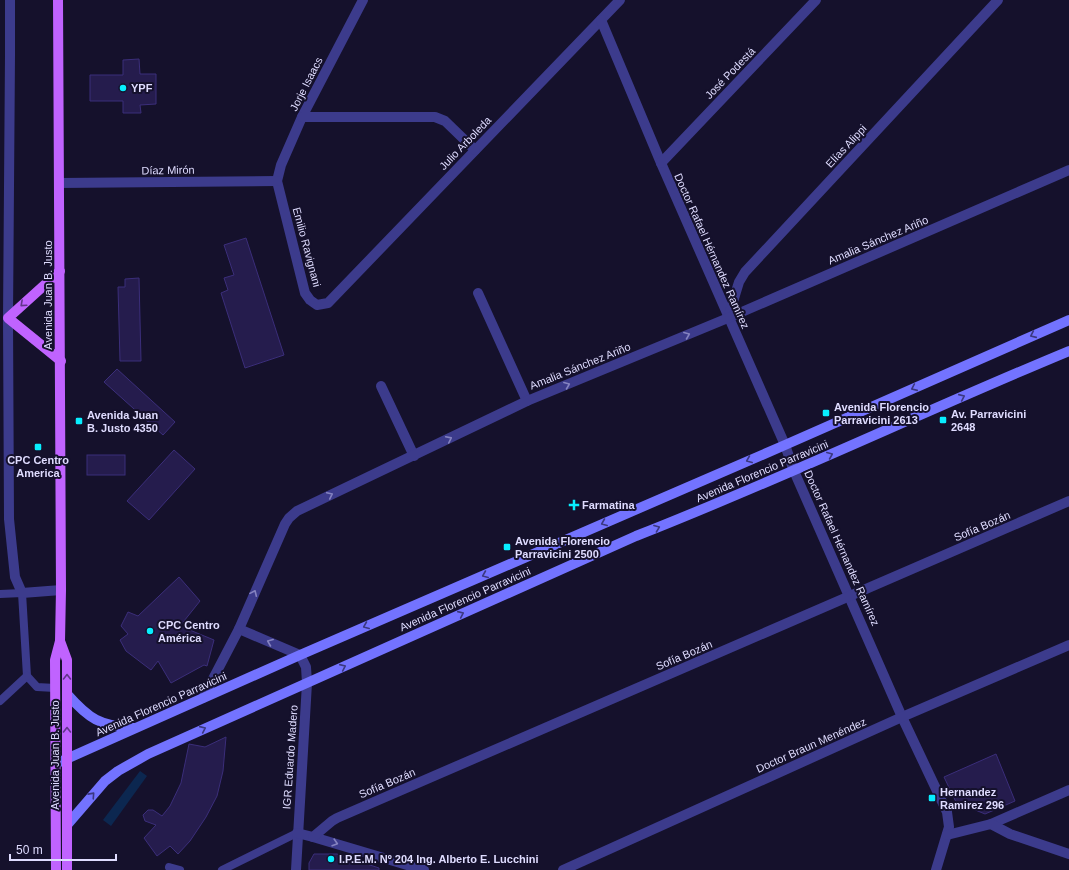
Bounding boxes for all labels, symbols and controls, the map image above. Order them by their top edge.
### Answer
street label: José Podestá [703,44,758,101]
street label: Jorje Isaacs [287,55,325,113]
place label: YPF [131,82,153,94]
marker: YPF [118,83,128,93]
street label: Julio Arboleda [437,113,494,172]
street label: Elías Alippi [823,122,869,170]
street label: Díaz Mirón [141,164,195,176]
street label: Doctor Rafael Hérnandez Ramírez [672,171,752,331]
street label: Emilio Ravignani [291,206,323,288]
street label: Amalia Sánchez Ariño [826,213,930,267]
street label: Avenida Juan B. Justo [42,240,54,350]
one-way arrow [21,299,28,306]
one-way arrow [1030,331,1037,339]
one-way arrow [683,332,690,340]
street label: Amalia Sánchez Ariño [528,340,632,392]
one-way arrow [563,381,570,389]
one-way arrow [911,383,919,391]
one-way arrow [959,394,966,402]
place label: Avenida Florencio Parravicini 2613 [834,401,929,426]
marker: Avenida Florencio Parravicini 2613 [821,408,831,418]
place label: Av. Parravicini 2648 [951,408,1026,433]
place label: Avenida Juan B. Justo 4350 [87,409,158,434]
marker: Av. Parravicini 2648 [938,415,948,425]
marker: Avenida Juan B. Justo 4350 [74,416,84,426]
one-way arrow [444,436,452,444]
street label: Avenida Florencio Parravicini [694,438,830,504]
marker: CPC Centro America [33,442,43,452]
one-way arrow [826,452,834,460]
place label: CPC Centro America [7,454,69,479]
one-way arrow [746,455,754,463]
street label: Doctor Rafael Hérnandez Ramírez [802,468,882,628]
one-way arrow [325,492,333,500]
place label: Farmatina [582,499,635,511]
marker: Farmatina [569,500,579,510]
street label: Sofía Bozán [952,509,1012,543]
one-way arrow [601,518,609,526]
one-way arrow [653,525,661,533]
place label: Avenida Florencio Parravicini 2500 [515,535,610,560]
marker: Avenida Florencio Parravicini 2500 [502,542,512,552]
street label: Avenida Florencio Parravicini [398,565,532,633]
one-way arrow [482,570,489,578]
one-way arrow [250,590,258,597]
one-way arrow [457,611,464,619]
place label: CPC Centro América [158,619,220,644]
one-way arrow [362,622,369,630]
marker: CPC Centro América [145,626,155,636]
street label: Sofía Bozán [654,638,714,672]
one-way arrow [266,639,274,647]
one-way arrow [338,664,346,672]
street label: Avenida Florencio Parravicini [94,670,228,738]
one-way arrow [63,674,71,680]
street label: Avenida Juan B. Justo [49,700,61,810]
street label: IGR Eduardo Madero [280,704,300,810]
street label: Doctor Braun Menéndez [754,715,868,775]
one-way arrow [199,726,206,734]
one-way arrow [63,727,71,733]
street label: Sofía Bozán [357,766,417,800]
place label: Hernandez Ramirez 296 [940,786,1004,811]
one-way arrow [87,792,95,800]
marker: Hernandez Ramirez 296 [927,793,937,803]
scale bar [10,836,116,862]
one-way arrow [331,838,338,847]
text: 50 m [16,843,43,857]
place label: I.P.E.M. Nº 204 Ing. Alberto E. Lucchini [339,853,539,865]
marker: I.P.E.M. Nº 204 Ing. Alberto E. Lucchini [326,854,336,864]

